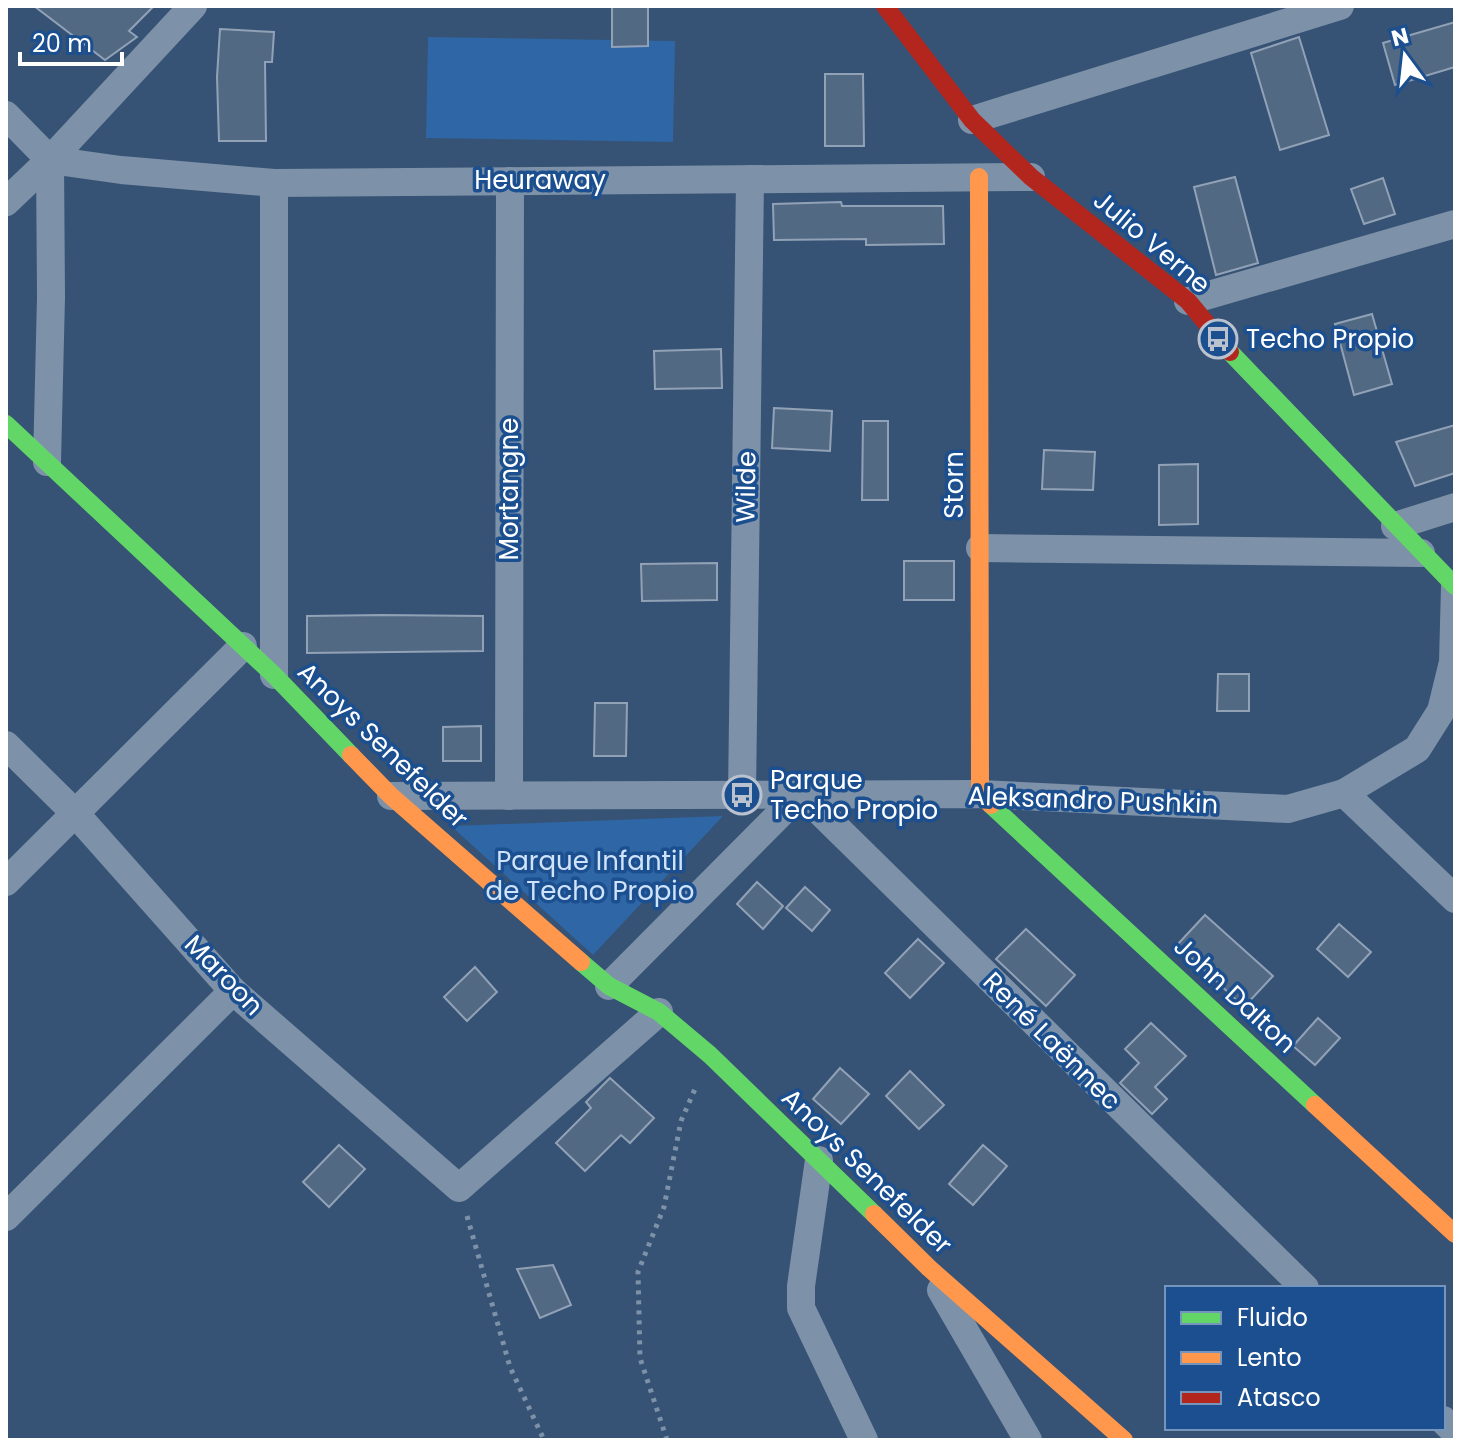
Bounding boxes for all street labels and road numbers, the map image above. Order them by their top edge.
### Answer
street label: Heuraway [474,162,606,198]
street label: Julio Verne [1086,182,1218,302]
street label: Mortangne [491,418,527,560]
street label: Wilde [727,451,765,523]
street label: Storn [936,451,972,519]
street label: Anoys Senefelder [290,654,476,836]
street label: Aleksandro Pushkin [967,778,1219,822]
street label: Maroon [176,927,272,1023]
street label: John Dalton [1166,929,1304,1061]
street label: René Laënnec [975,964,1129,1118]
street label: Anoys Senefelder [774,1080,960,1262]

